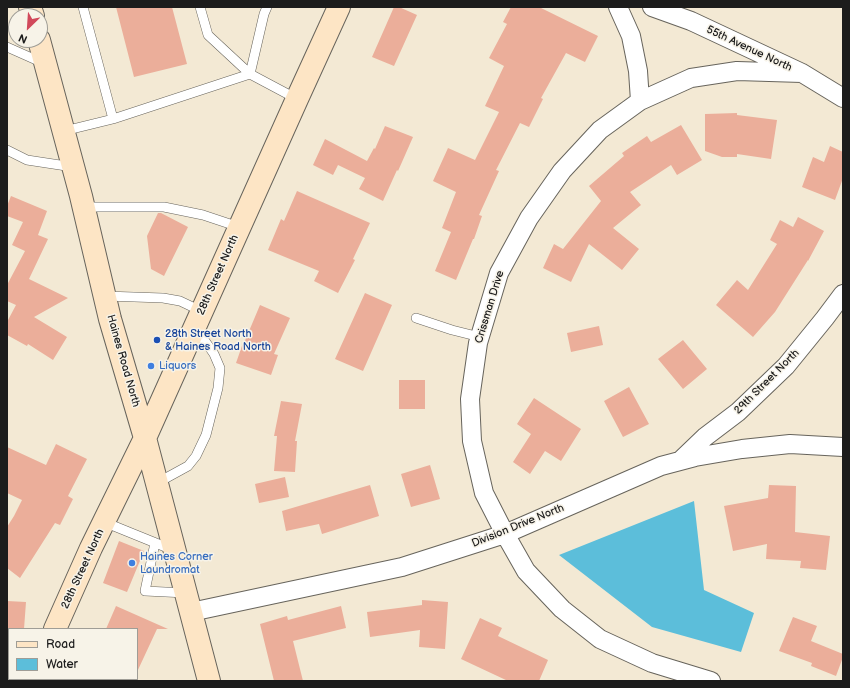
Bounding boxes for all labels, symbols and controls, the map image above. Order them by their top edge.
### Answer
north arrow [8,8,48,48]
street label: 55th Avenue North [704,23,794,75]
text: N [17,31,30,46]
street label: 28th Street North [194,233,242,317]
street label: Crissman Drive [473,269,507,345]
street label: Haines Road North [103,313,143,409]
place label: 28th Street North & Haines Road North [165,327,271,353]
marker: 28th Street North & Haines Road North [152,335,162,345]
street label: 29th Street North [732,347,802,417]
place label: Liquors [159,359,196,373]
marker: Liquors [146,361,156,371]
street label: Division Drive North [470,501,566,551]
street label: 28th Street North [59,527,107,611]
place label: Haines Corner Laundromat [140,550,213,576]
marker: Haines Corner Laundromat [127,558,137,568]
legend [8,628,138,680]
text: Road [46,637,75,652]
text: Water [46,657,78,672]

